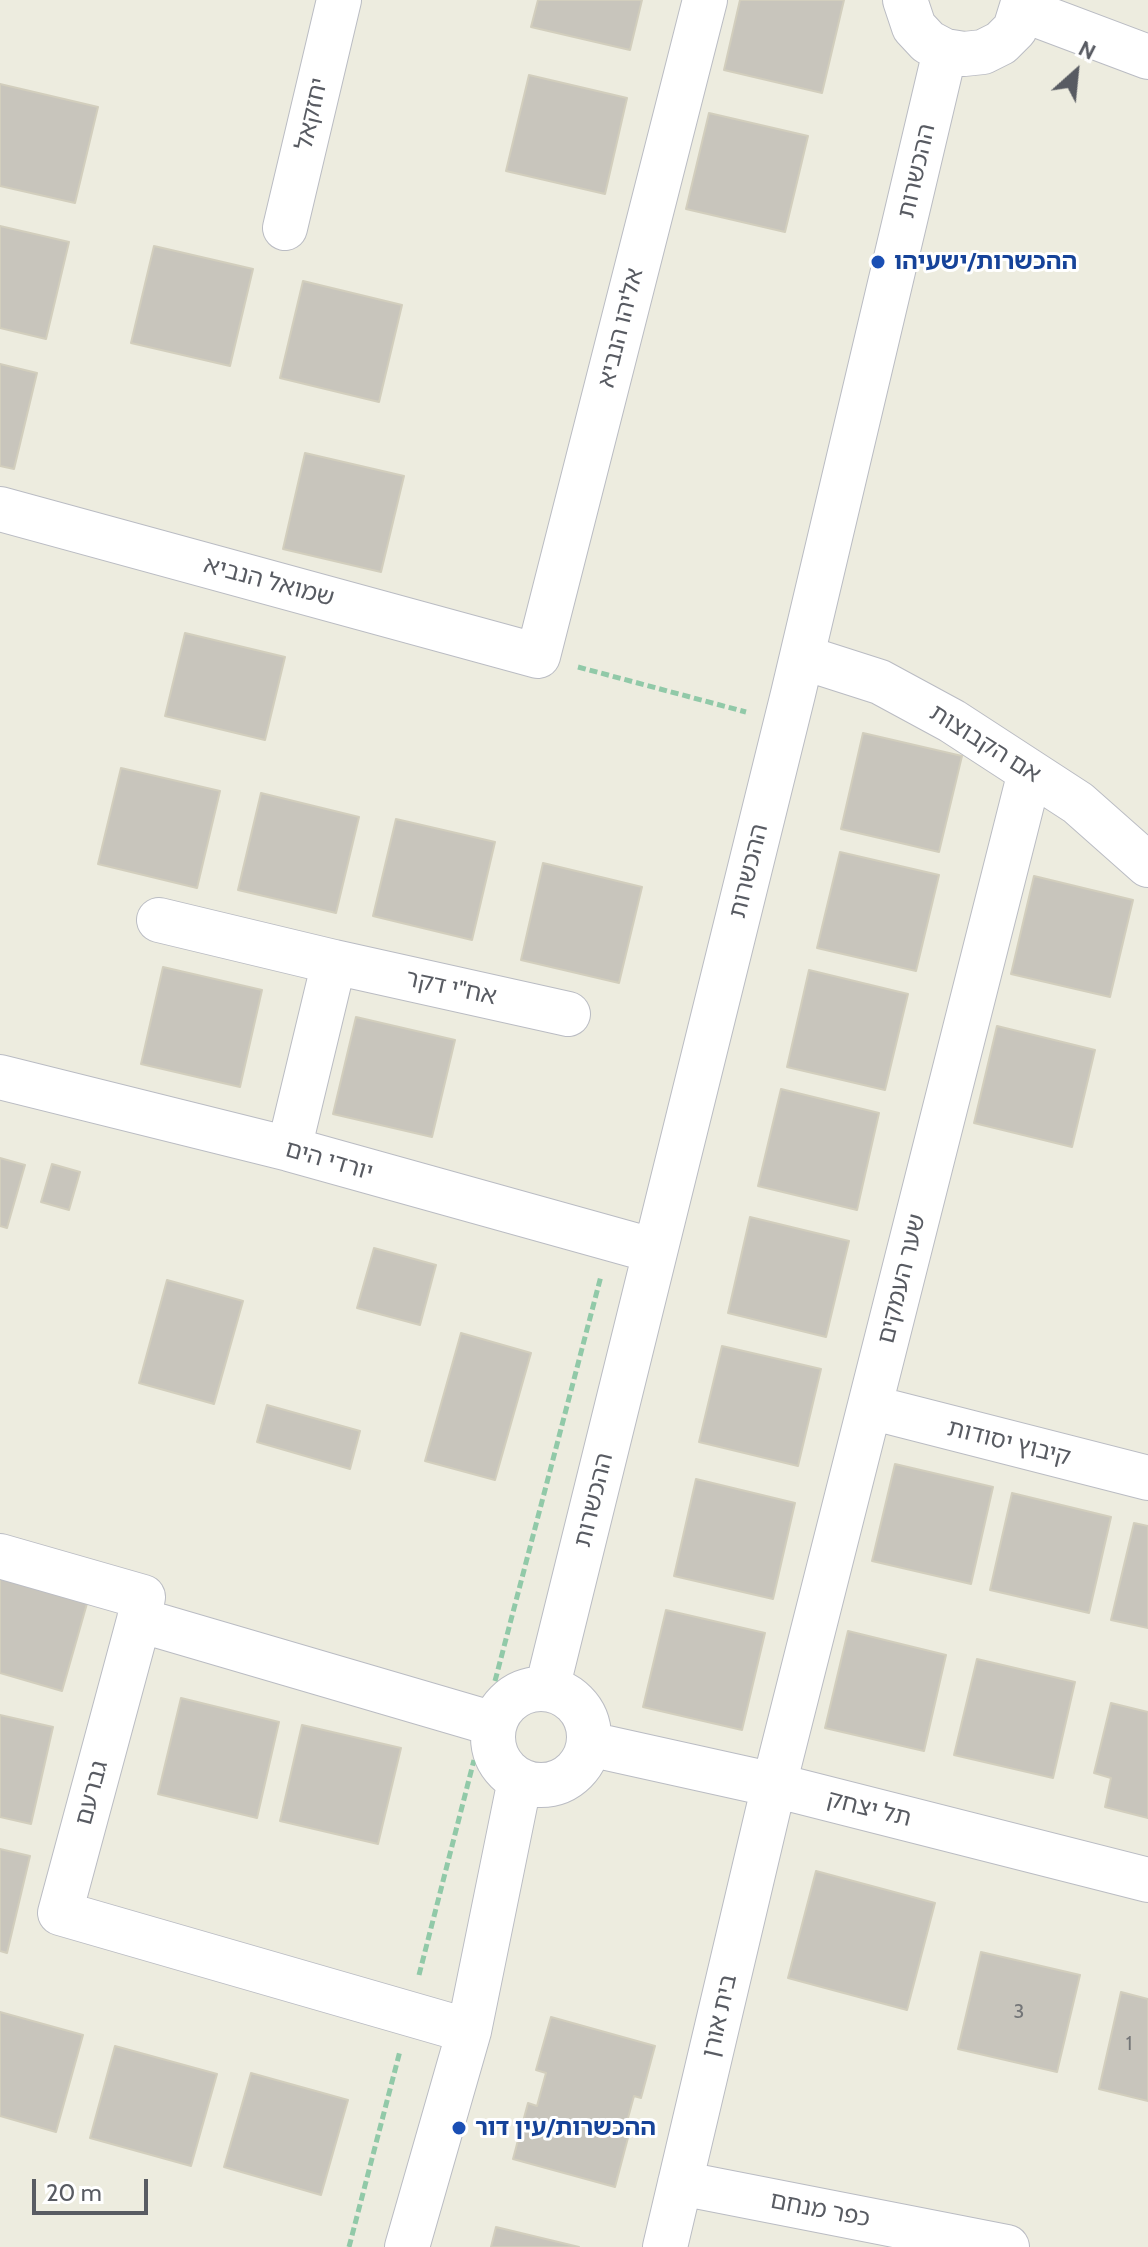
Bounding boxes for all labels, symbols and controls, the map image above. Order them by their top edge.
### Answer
north arrow [1036,32,1116,112]
text: N [1074,35,1100,66]
street label: יחזקאל [290,75,334,153]
street label: ההכשרות [892,121,942,221]
place label: ההכשרות/ישעיהו [894,248,1077,276]
marker: ההכשרות/ישעיהו [869,253,887,271]
street label: אליהו הנביא [592,265,650,391]
street label: שמואל הנביא [201,551,337,613]
street label: אם הקבוצות [924,699,1046,789]
street label: ההכשרות [723,821,775,921]
street label: אח"י דקר [403,964,499,1012]
street label: יורדי הים [282,1135,376,1187]
street label: שער העמקים [872,1211,932,1347]
street label: קיבוץ יסודות [944,1414,1074,1472]
street label: ההכשרות [568,1450,620,1550]
street label: גברעם [70,1758,114,1828]
street label: תל יצחק [824,1785,914,1833]
street label: בית אורן [696,1971,744,2061]
house number: 3 [1014,2000,1024,2024]
house number: 1 [1126,2032,1132,2056]
place label: ההכשרות/עין דור [475,2114,656,2142]
marker: ההכשרות/עין דור [450,2119,468,2137]
scale bar [36,2163,152,2213]
text: 20 m [46,2178,102,2207]
street label: כפר מנחם [768,2186,872,2234]

